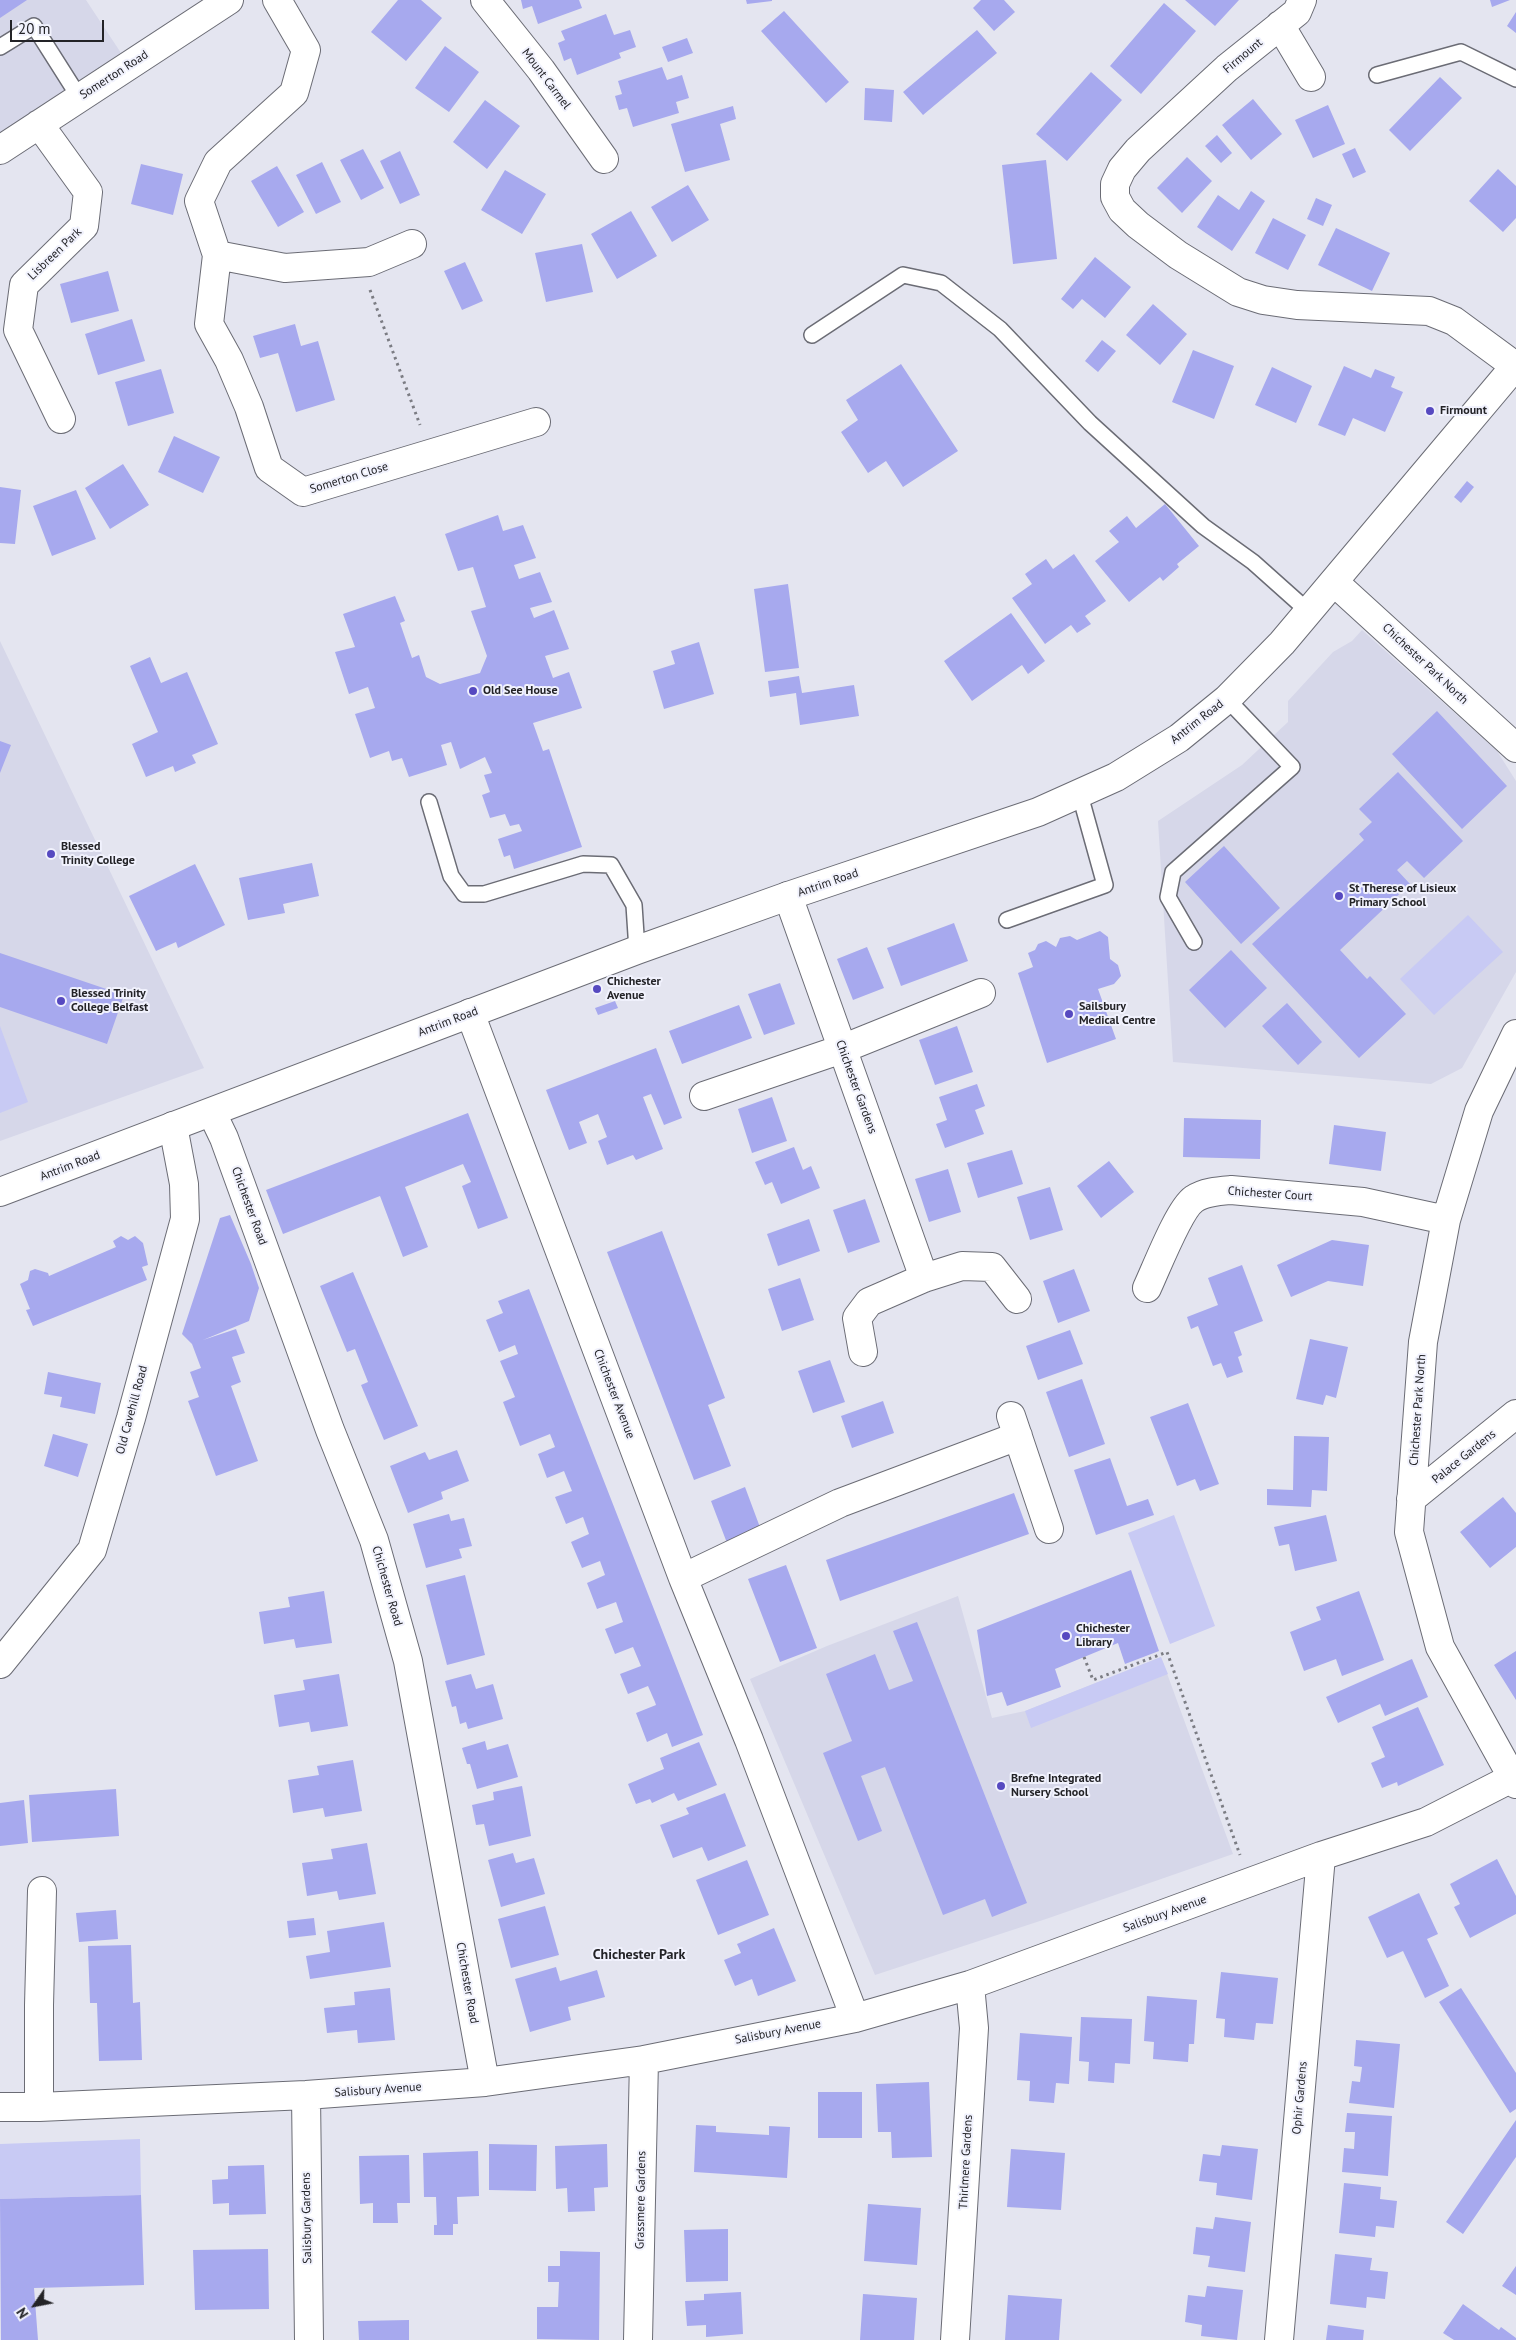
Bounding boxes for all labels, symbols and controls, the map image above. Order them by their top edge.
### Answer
scale bar [12,10,106,42]
text: 20 m [18,19,51,38]
street label: Firmount [1220,35,1266,77]
street label: Mount Carmel [519,46,573,112]
street label: Somerton Road [77,48,151,102]
street label: Lisbreen Park [25,225,85,283]
place label: Firmount [1440,404,1487,418]
marker: Firmount [1424,405,1436,417]
street label: Somerton Close [308,459,390,497]
street label: Chichester Park North [1379,621,1471,707]
place label: Old See House [483,684,557,698]
marker: Old See House [467,685,479,697]
street label: Antrim Road [1168,697,1226,747]
place label: Blessed Trinity College [61,840,135,868]
marker: Blessed Trinity College [45,848,57,860]
street label: Antrim Road [796,866,860,900]
place label: St Therese of Lisieux Primary School [1349,882,1456,910]
marker: St Therese of Lisieux Primary School [1333,890,1345,902]
place label: Chichester Avenue [607,975,661,1003]
marker: Chichester Avenue [591,983,603,995]
place label: Blessed Trinity College Belfast [71,987,148,1015]
marker: Blessed Trinity College Belfast [55,995,67,1007]
place label: Sailsbury Medical Centre [1079,1000,1156,1028]
street label: Antrim Road [416,1004,480,1040]
marker: Sailsbury Medical Centre [1063,1008,1075,1020]
street label: Chichester Gardens [832,1038,880,1136]
street label: Antrim Road [38,1148,102,1184]
street label: Chichester Road [228,1165,270,1247]
street label: Chichester Court [1227,1184,1313,1204]
street label: Chichester Avenue [590,1347,638,1441]
street label: Chichester Park North [1407,1354,1429,1466]
street label: Old Cavehill Road [113,1364,151,1456]
street label: Palace Gardens [1429,1427,1499,1487]
street label: Chichester Road [369,1544,405,1628]
place label: Chichester Library [1076,1622,1130,1650]
marker: Chichester Library [1060,1630,1072,1642]
place label: Brefne Integrated Nursery School [1011,1772,1101,1800]
marker: Brefne Integrated Nursery School [995,1780,1007,1792]
street label: Salisbury Avenue [1121,1892,1209,1936]
street label: Chichester Road [453,1941,481,2025]
district label: Chichester Park [593,1947,685,1963]
street label: Salisbury Avenue [734,2017,822,2047]
street label: Ophir Gardens [1290,2061,1310,2135]
street label: Salisbury Avenue [334,2080,422,2100]
street label: Thirlmere Gardens [956,2114,976,2210]
street label: Grassmere Gardens [633,2151,649,2249]
street label: Salisbury Gardens [299,2172,315,2264]
north arrow [10,2280,60,2330]
text: N [12,2304,32,2322]

